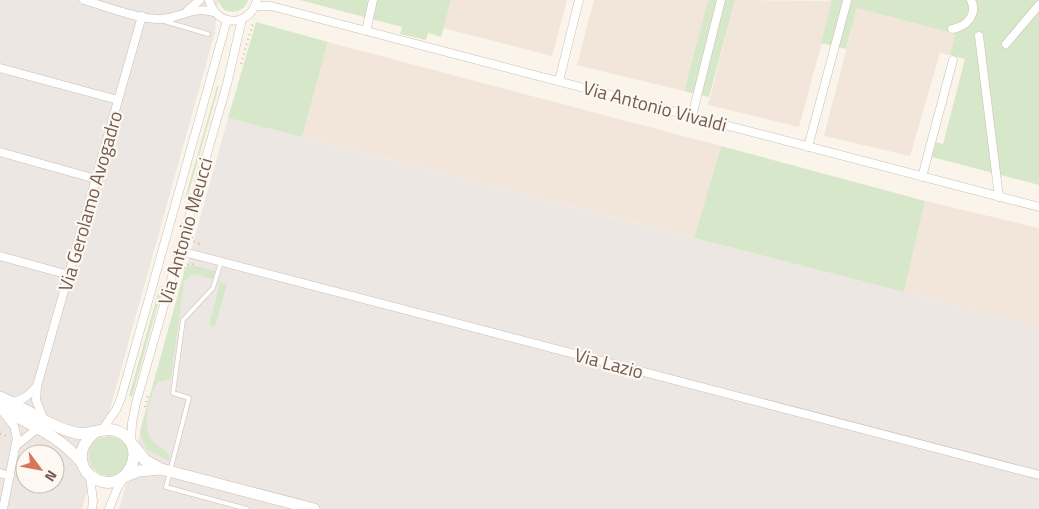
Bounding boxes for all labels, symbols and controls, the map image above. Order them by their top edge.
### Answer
street label: Via Antonio Vivaldi [580,72,730,139]
street label: Via Gerolamo Avogadro [50,107,129,294]
street label: Via Antonio Meucci [150,154,219,308]
street label: Via Lazio [571,339,647,386]
north arrow [15,444,65,494]
text: N [40,466,63,486]

